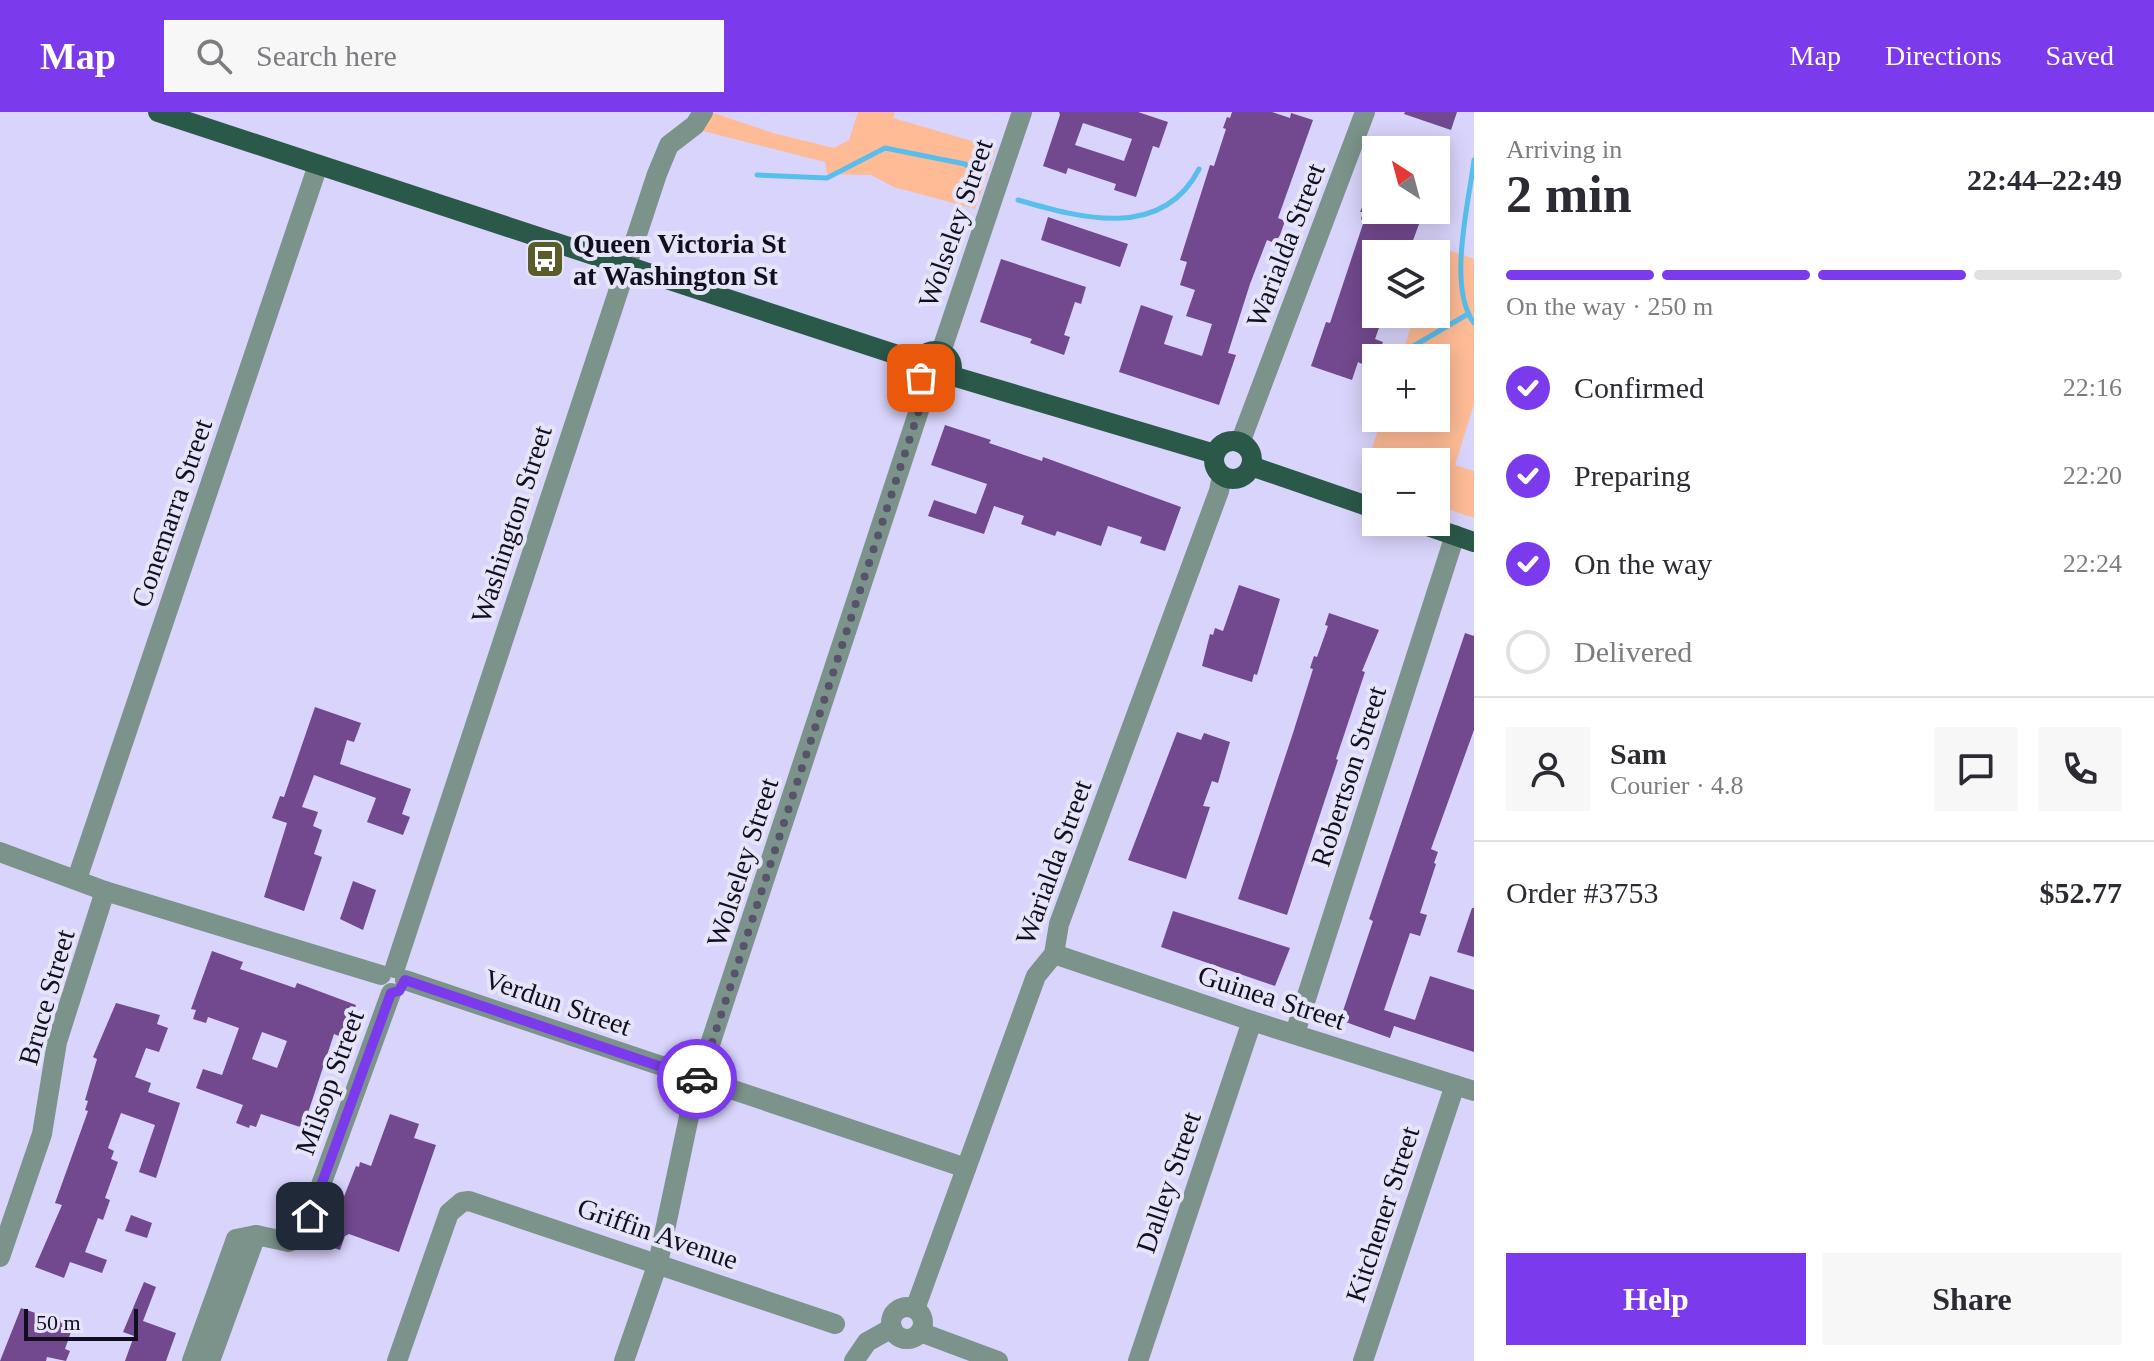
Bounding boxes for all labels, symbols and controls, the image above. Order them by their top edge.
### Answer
search box [164,20,724,92]
icon: search [192,34,236,78]
text: Map [40,35,116,77]
text: Search here [256,39,397,72]
text: Map [1790,40,1841,71]
text: Directions [1885,40,2002,71]
text: Saved [2046,40,2114,71]
street label: Wolseley Street [912,135,999,311]
text: Arriving in [1506,135,1622,164]
north arrow [1362,136,1450,224]
map controls [1362,136,1450,536]
street label: Warialda Street [1240,159,1331,331]
text: 22:44–22:49 [1967,163,2122,196]
text: 2 min [1506,166,1632,223]
place label: Queen Victoria St at Washington St [573,228,787,291]
bus stop icon: Queen Victoria St at Washington St [524,238,566,280]
button: layers [1362,240,1450,328]
text: On the way · 250 m [1506,292,1713,321]
pin [887,344,955,412]
button: + [1362,344,1450,432]
icon: bag [899,356,943,400]
icon: check [1506,366,1550,410]
text: Confirmed [1574,371,1704,404]
text: 22:16 [2063,373,2122,402]
street label: Conemarra Street [125,415,218,611]
street label: Washington Street [465,421,558,627]
button: − [1362,448,1450,536]
icon: check [1506,454,1550,498]
text: Preparing [1574,459,1691,492]
text: 22:20 [2063,461,2122,490]
icon: check [1506,542,1550,586]
text: On the way [1574,547,1712,580]
text: 22:24 [2063,549,2122,578]
text: Delivered [1574,635,1692,668]
street label: Robertson Street [1305,682,1392,870]
button: person [1506,727,1590,811]
button: chat [1934,727,2018,811]
button: phone [2038,727,2122,811]
text: Sam [1610,737,1667,770]
text: Courier · 4.8 [1610,771,1744,800]
street label: Wolseley Street [701,774,784,951]
street label: Warialda Street [1009,776,1098,949]
text: Order #3753 [1506,876,1658,909]
text: $52.77 [2040,876,2122,909]
street label: Bruce Street [12,926,81,1068]
street label: Guinea Street [1194,959,1350,1036]
street label: Verdun Street [480,963,636,1042]
street label: Milsop Street [289,1005,370,1159]
courier [657,1039,737,1119]
icon: car [675,1057,719,1101]
street label: Dalley Street [1130,1107,1207,1257]
street label: Kitchener Street [1340,1122,1426,1306]
pin [276,1182,344,1250]
street label: Griffin Avenue [574,1192,742,1275]
icon: home [288,1194,332,1238]
button: Help [1506,1253,1806,1345]
button: Share [1822,1253,2122,1345]
scale bar [24,1305,138,1341]
text: 50 m [36,1310,81,1335]

